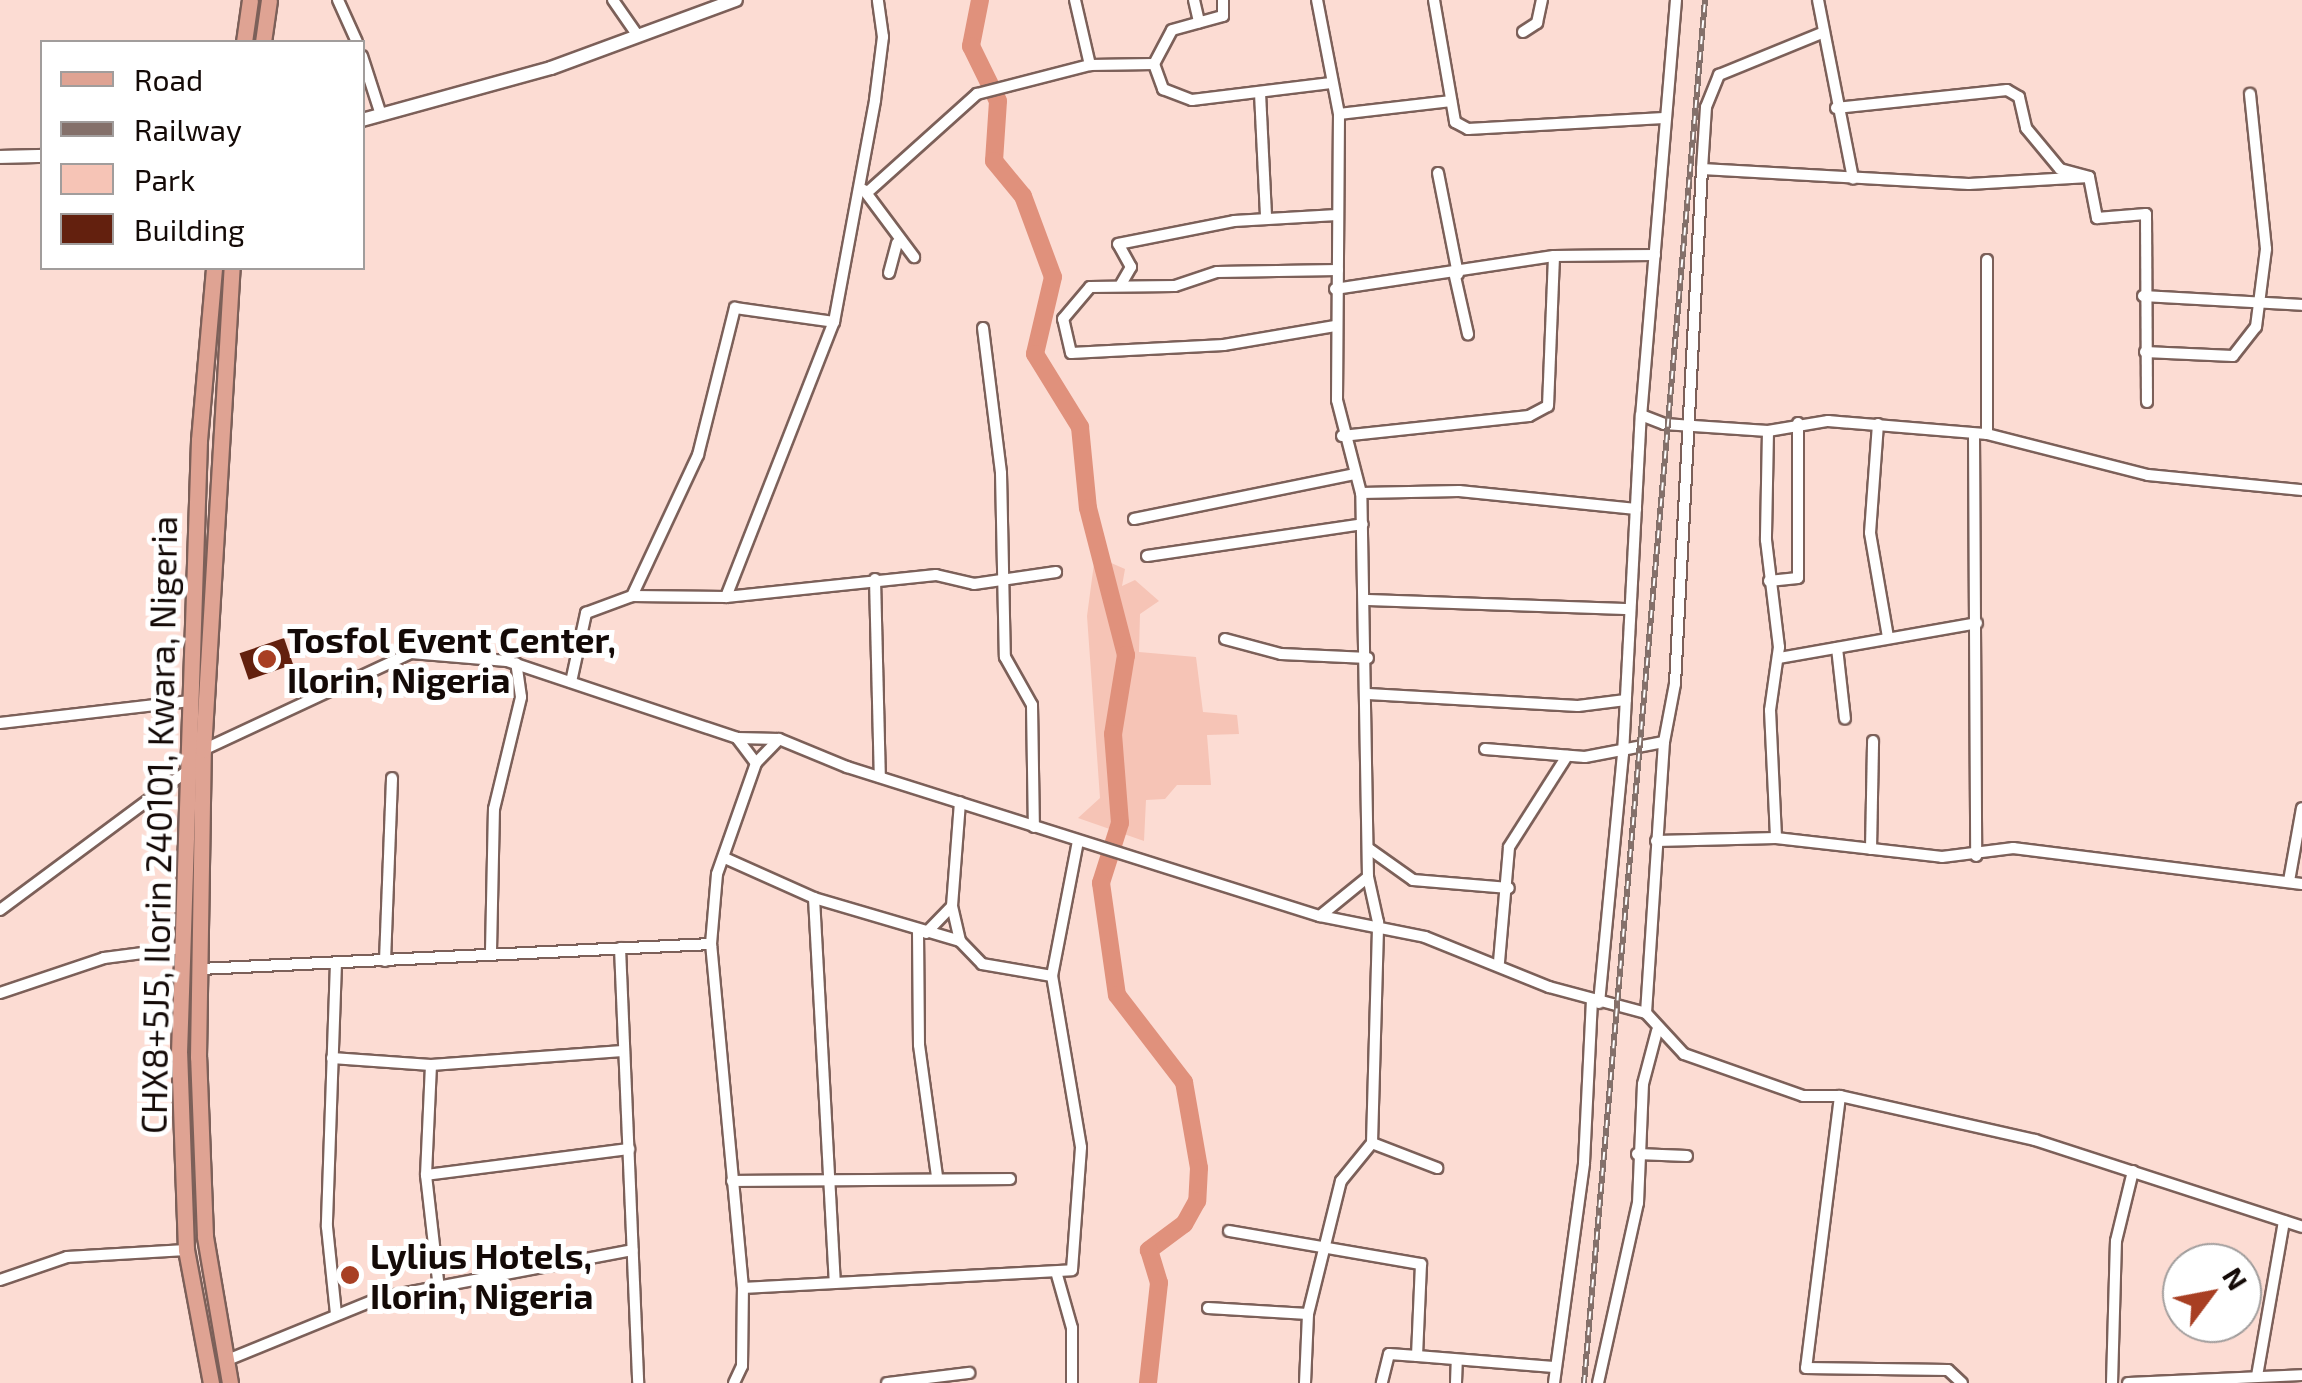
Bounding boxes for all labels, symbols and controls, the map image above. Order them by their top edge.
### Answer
legend [40,40,365,270]
text: Road [134,61,203,97]
text: Railway [134,111,242,147]
text: Park [134,161,195,197]
text: Building [134,211,245,247]
street label: CHX8+5J5, Ilorin 240101, Kwara, Nigeria [132,516,184,1134]
place label: Tosfol Event Center, Ilorin, Nigeria [287,618,617,700]
marker: Tosfol Event Center, Ilorin, Nigeria [256,648,278,670]
place label: Lylius Hotels, Ilorin, Nigeria [370,1234,593,1316]
north arrow [2162,1243,2262,1343]
text: N [2216,1261,2256,1296]
marker: Lylius Hotels, Ilorin, Nigeria [339,1264,361,1286]

